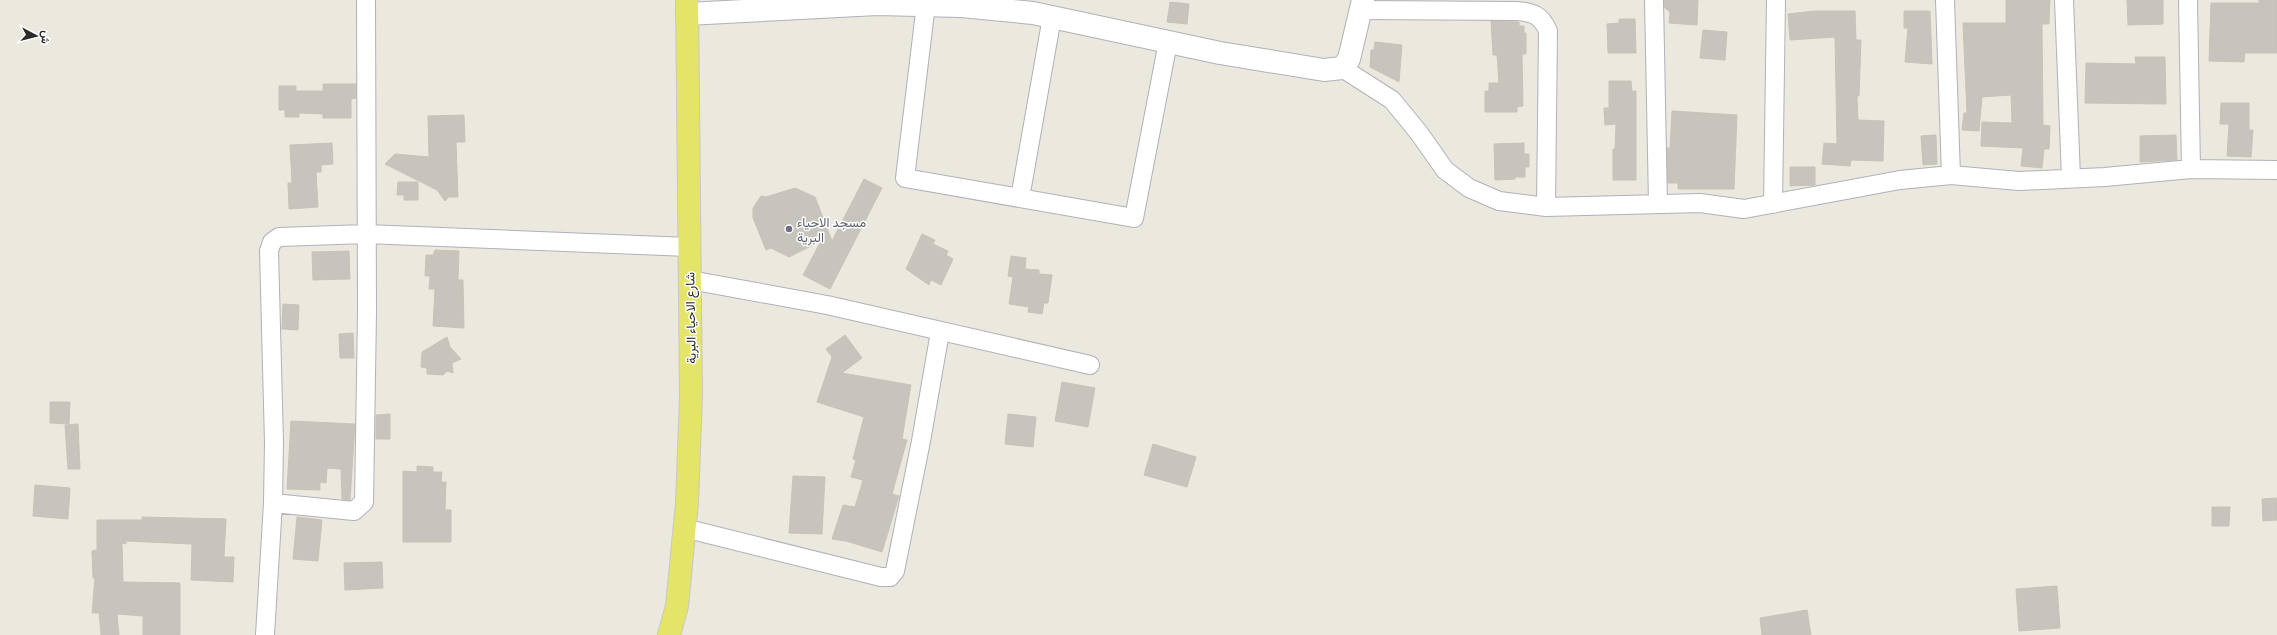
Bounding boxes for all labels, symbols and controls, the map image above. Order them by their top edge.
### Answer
north arrow [16,16,56,56]
text: ش [38,30,53,45]
place label: مسجد الاحياء البرية [797,215,866,246]
marker: مسجد الاحياء البرية [784,224,794,234]
street label: شارع الاحياء البرية [682,272,701,364]

